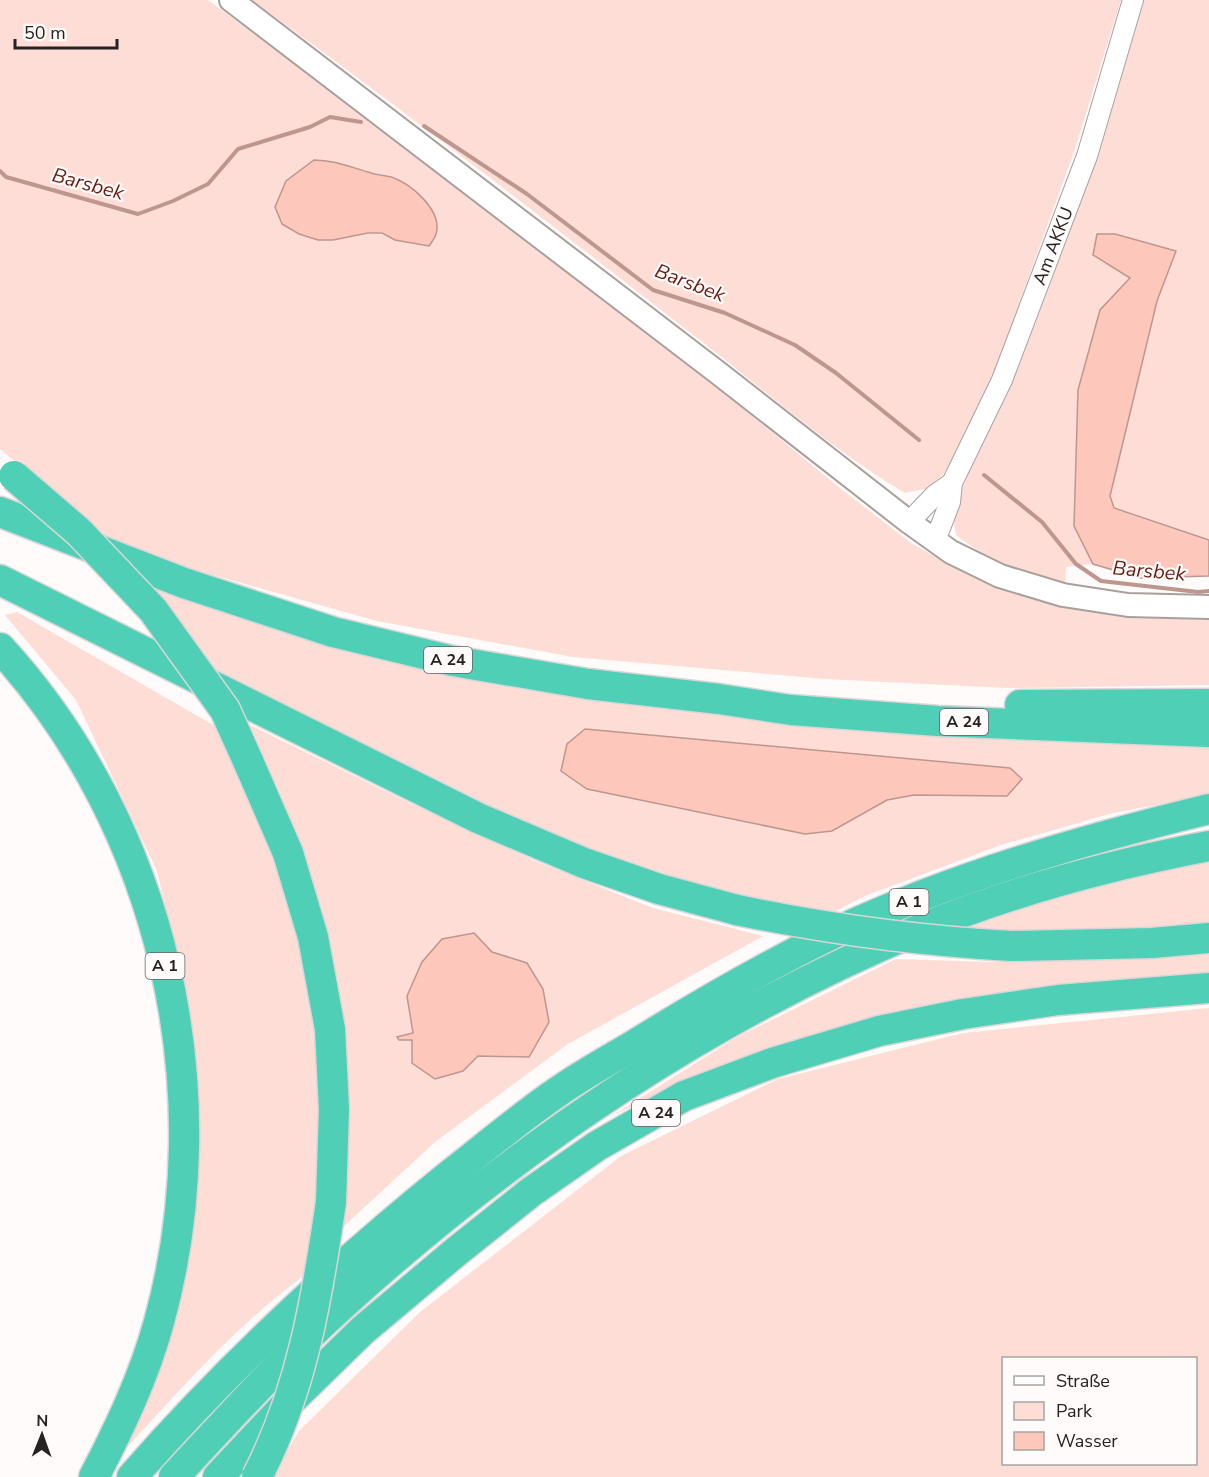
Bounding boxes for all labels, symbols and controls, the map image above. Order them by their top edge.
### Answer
scale bar [15,12,117,50]
text: 50 m [24,21,66,45]
water label: Barsbek [49,161,128,207]
street label: Am AKKU [1027,204,1079,288]
water label: Barsbek [651,257,730,309]
water label: Barsbek [1111,554,1188,588]
road number: A 24 [424,647,472,673]
road number: A 24 [940,709,988,735]
road number: A 1 [890,889,928,915]
road number: A 1 [146,953,184,979]
road number: A 24 [632,1100,680,1126]
legend [1002,1357,1197,1465]
text: Straße [1056,1369,1110,1393]
text: Park [1056,1399,1093,1423]
north arrow [12,1405,72,1465]
text: N [36,1410,48,1432]
text: Wasser [1056,1429,1118,1453]

